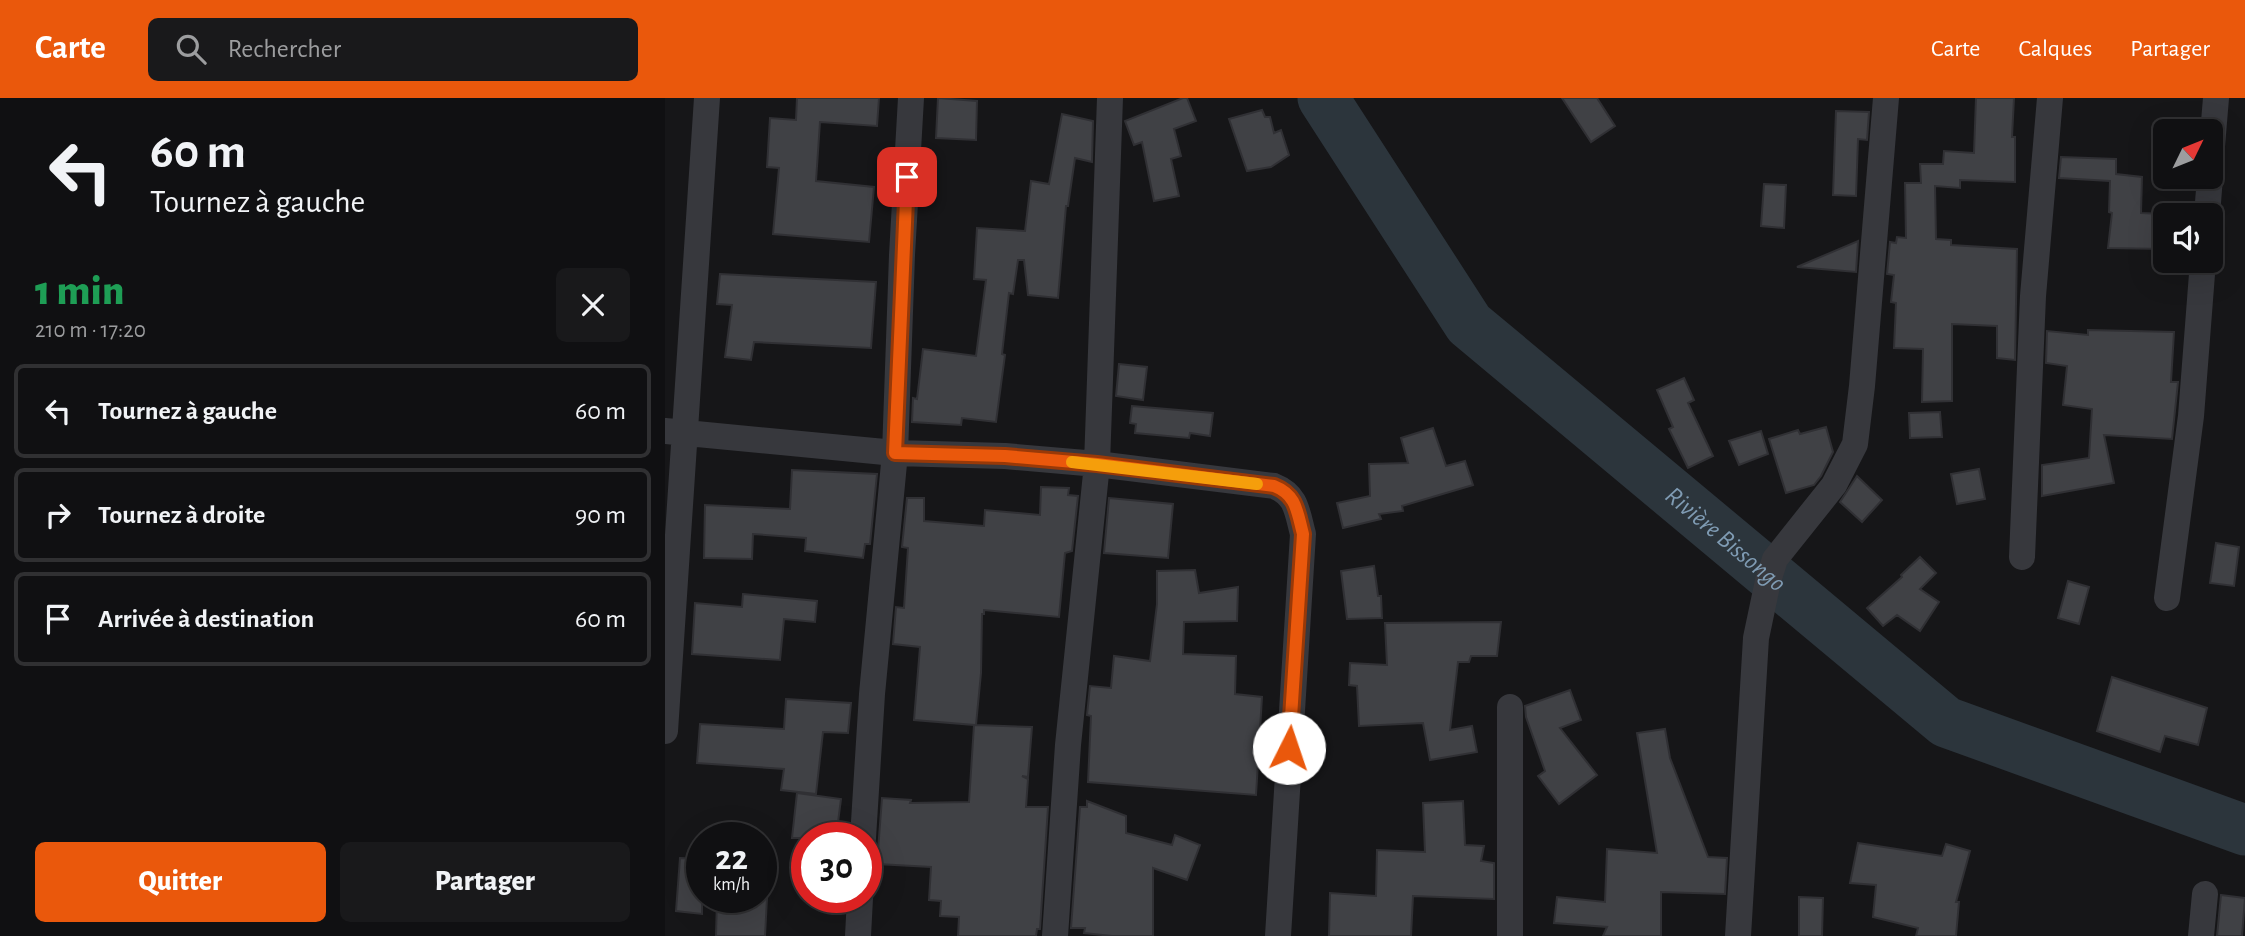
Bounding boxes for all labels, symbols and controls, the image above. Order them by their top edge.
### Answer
search box [148,18,638,81]
icon: search [172,30,210,68]
text: Carte [35,32,106,65]
text: Rechercher [228,36,341,62]
text: Carte [1931,37,1980,61]
text: Calques [2018,37,2092,61]
text: Partager [2130,37,2210,61]
north arrow [2153,119,2223,189]
map controls [2153,119,2223,273]
icon: left [35,126,126,217]
text: 60 m [150,128,246,177]
pin [877,147,937,207]
icon: arrive [888,158,926,196]
text: Tournez à gauche [150,186,365,218]
button: sound [2153,203,2223,273]
button: close [556,268,630,342]
text: 1 min [35,270,124,312]
text: 210 m · 17:20 [35,319,146,342]
icon: left [39,392,77,430]
text: Tournez à gauche [98,398,277,424]
text: 60 m [575,398,626,424]
water label: Rivière Bissongo [1660,482,1791,597]
icon: right [39,496,77,534]
text: Tournez à droite [98,502,265,528]
text: 90 m [575,502,626,528]
icon: arrive [39,600,77,638]
text: Arrivée à destination [98,606,314,632]
text: 60 m [575,606,626,632]
position arrow [1252,711,1326,785]
speed limit sign: 30 [791,822,882,913]
text: 22 [715,841,748,876]
button: Quitter [35,842,326,922]
button: Partager [340,842,630,922]
text: km/h [713,876,750,894]

